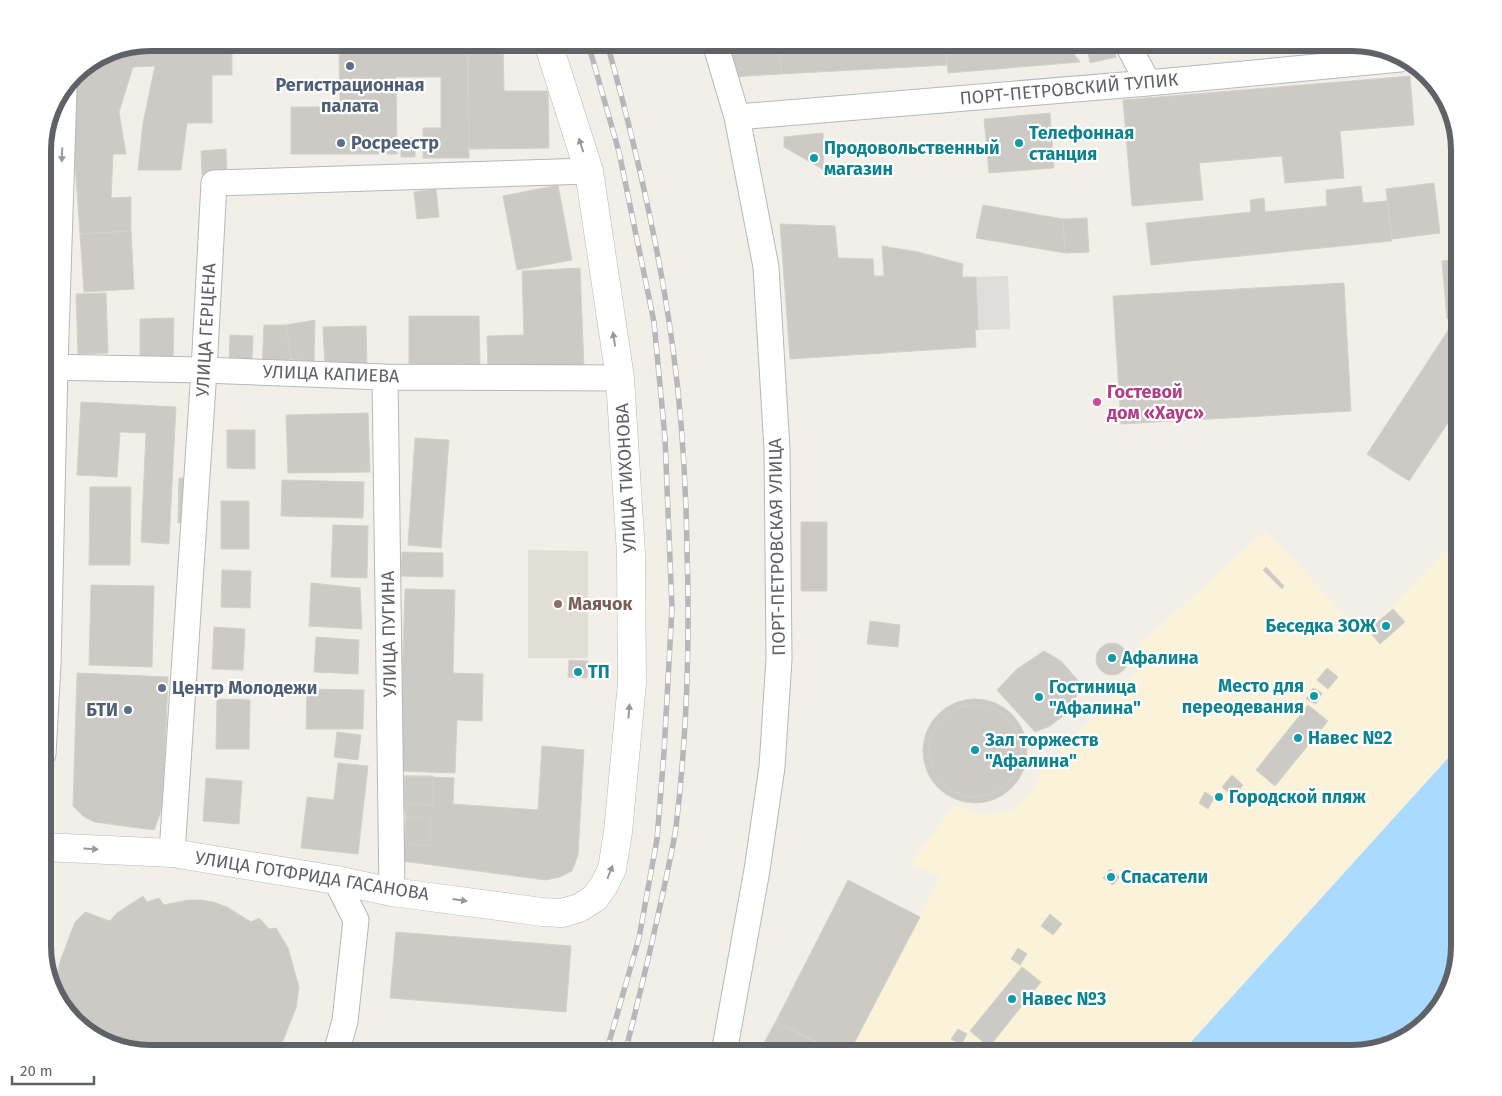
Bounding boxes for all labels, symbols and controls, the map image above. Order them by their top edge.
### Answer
marker: Регистрационная палата [344,60,356,72]
street label: ПОРТ-ПЕТРОВСКИЙ ТУПИК [959,68,1180,110]
place label: Регистрационная палата [275,74,425,117]
place label: Телефонная станция [1029,122,1134,165]
place label: Росреестр [351,132,439,154]
marker: Росреестр [335,137,347,149]
one-way arrow [577,137,585,152]
place label: Продовольственный магазин [824,137,1000,180]
marker: Телефонная станция [1013,137,1025,149]
one-way arrow [58,147,66,163]
marker: Продовольственный магазин [808,152,820,164]
street label: УЛИЦА ГЕРЦЕНА [192,262,221,397]
one-way arrow [610,331,618,347]
street label: УЛИЦА КАПИЕВА [262,361,400,387]
place label: Гостевой дом «Хаус» [1107,381,1204,424]
marker: Гостевой дом «Хаус» [1091,396,1103,408]
street label: УЛИЦА ТИХОНОВА [611,402,641,553]
street label: ПОРТ-ПЕТРОВСКАЯ УЛИЦА [764,437,790,656]
street label: УЛИЦА ПУГИНА [377,570,401,697]
place label: Маячок [568,593,632,615]
marker: Маячок [552,598,564,610]
place label: Беседка ЗОЖ [1265,615,1377,637]
marker: Беседка ЗОЖ [1380,620,1392,632]
place label: Афалина [1121,647,1199,669]
marker: Афалина [1106,652,1118,664]
place label: ТП [588,661,610,683]
marker: ТП [572,666,584,678]
place label: Место для переодевания [1182,675,1304,718]
place label: Гостиница "Афалина" [1049,676,1141,719]
place label: Центр Молодежи [172,677,317,699]
marker: Центр Молодежи [156,682,168,694]
marker: Место для переодевания [1308,690,1320,702]
marker: Гостиница "Афалина" [1033,691,1045,703]
place label: БТИ [86,699,118,721]
one-way arrow [626,703,634,719]
marker: БТИ [122,704,134,716]
place label: Навес №2 [1308,727,1392,749]
place label: Зал торжеств "Афалина" [984,729,1099,772]
marker: Навес №2 [1292,732,1304,744]
marker: Зал торжеств "Афалина" [969,744,981,756]
place label: Городской пляж [1229,786,1366,808]
marker: Городской пляж [1213,791,1225,803]
one-way arrow [84,846,100,854]
street label: УЛИЦА ГОТФРИДА ГАСАНОВА [194,847,431,905]
one-way arrow [606,864,614,879]
place label: Спасатели [1121,866,1208,888]
marker: Спасатели [1105,871,1117,883]
one-way arrow [452,897,468,905]
place label: Навес №3 [1022,988,1106,1010]
marker: Навес №3 [1006,993,1018,1005]
scale bar [12,1054,95,1086]
text: 20 m [20,1062,53,1080]

